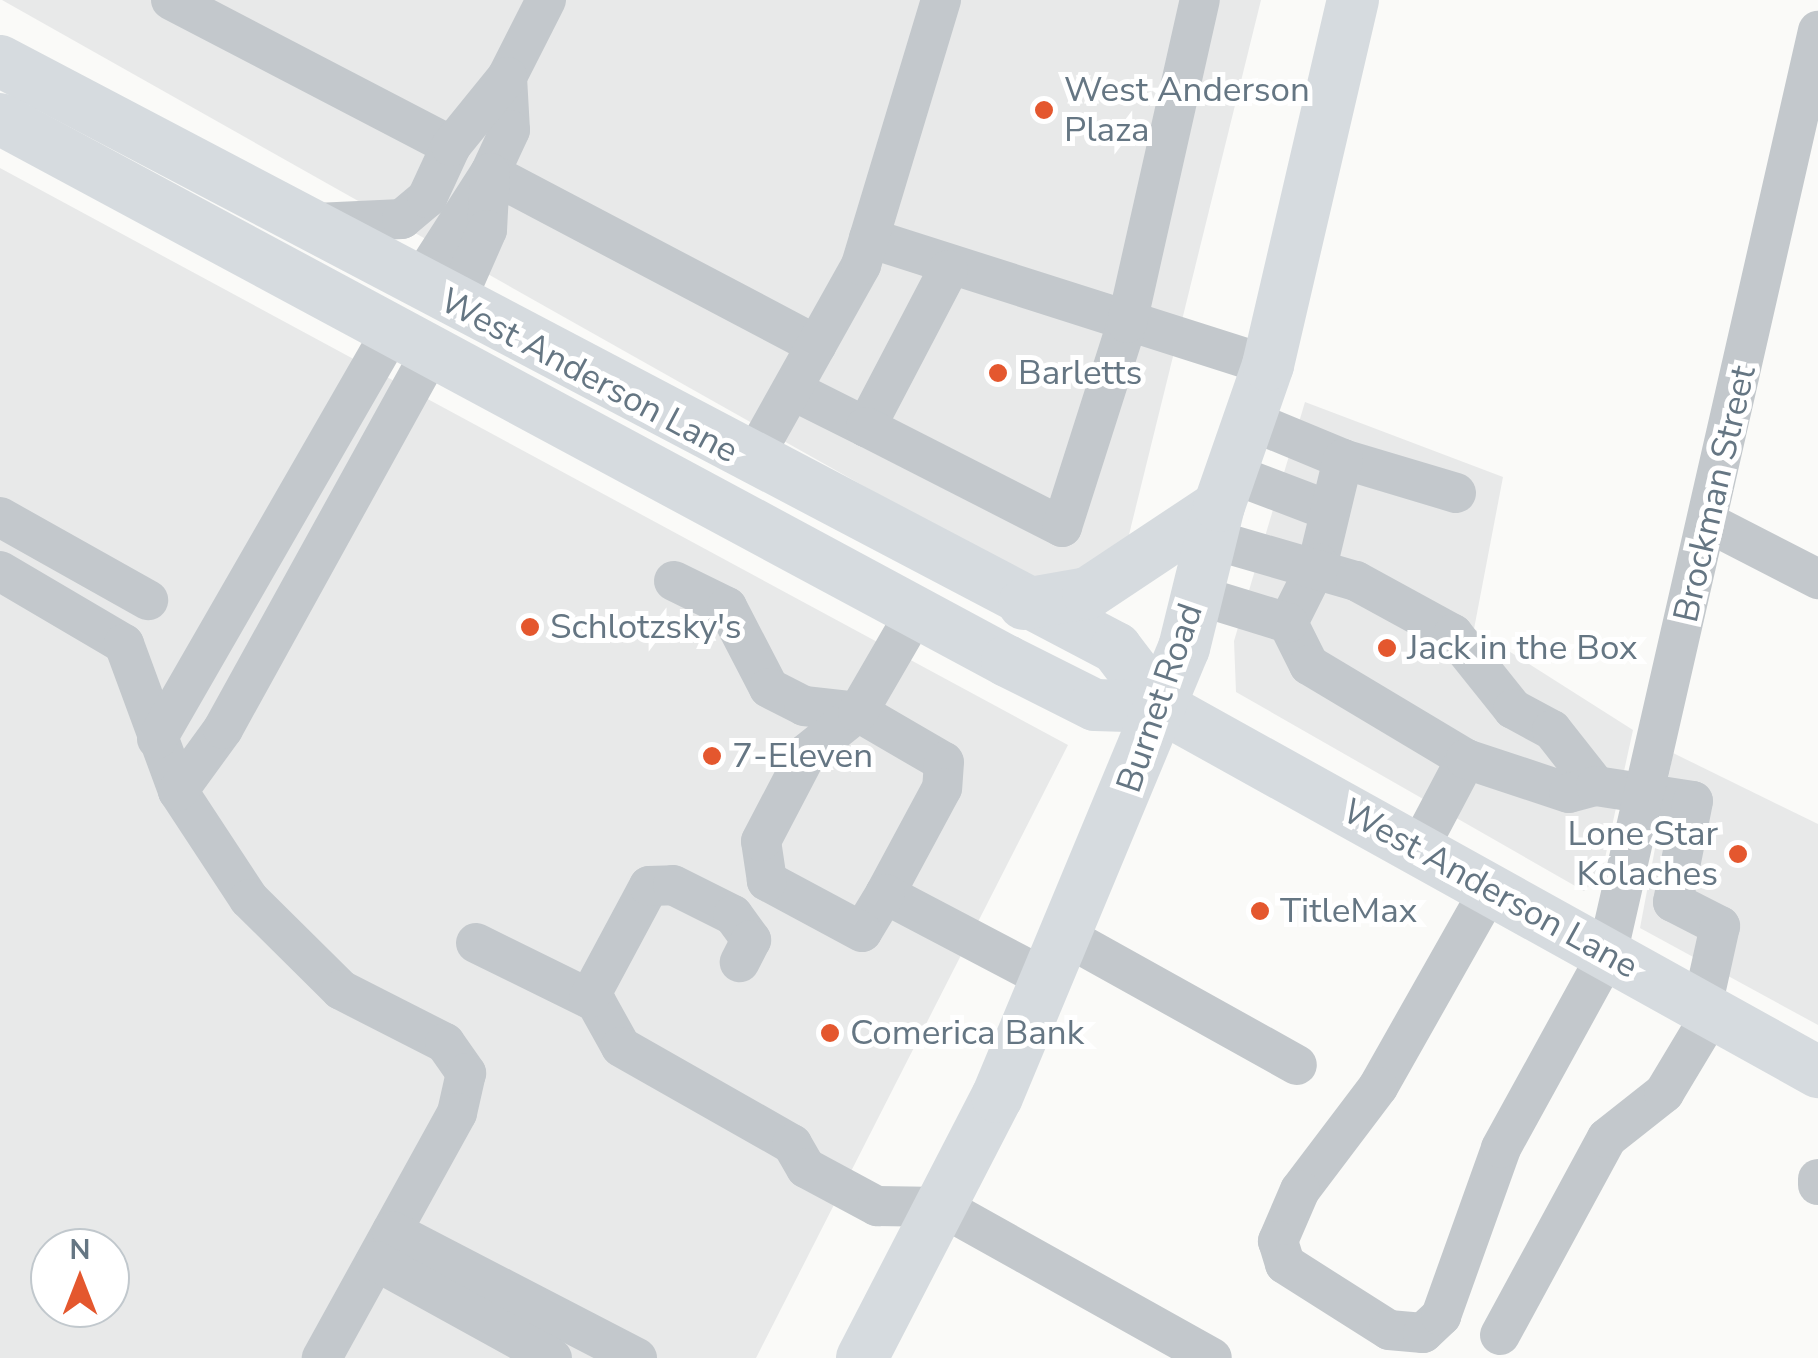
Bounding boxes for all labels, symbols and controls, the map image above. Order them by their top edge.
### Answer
place label: West Anderson Plaza [1064,69,1310,151]
marker: West Anderson Plaza [1033,99,1055,121]
street label: West Anderson Lane [433,280,745,472]
place label: Barletts [1018,352,1142,394]
marker: Barletts [987,362,1009,384]
street label: Brockman Street [1665,362,1765,626]
street label: Burnet Road [1108,598,1212,798]
place label: Schlotzsky's [550,606,742,648]
marker: Schlotzsky's [519,616,541,638]
place label: Jack in the Box [1407,627,1637,669]
marker: Jack in the Box [1376,637,1398,659]
place label: 7-Eleven [732,735,873,777]
marker: 7-Eleven [701,745,723,767]
street label: West Anderson Lane [1335,790,1645,988]
place label: Lone Star Kolaches [1567,813,1718,895]
marker: Lone Star Kolaches [1727,843,1749,865]
place label: TitleMax [1280,890,1417,932]
marker: TitleMax [1249,900,1271,922]
place label: Comerica Bank [850,1012,1084,1054]
marker: Comerica Bank [819,1022,841,1044]
north arrow [30,1228,130,1328]
text: N [70,1231,90,1269]

